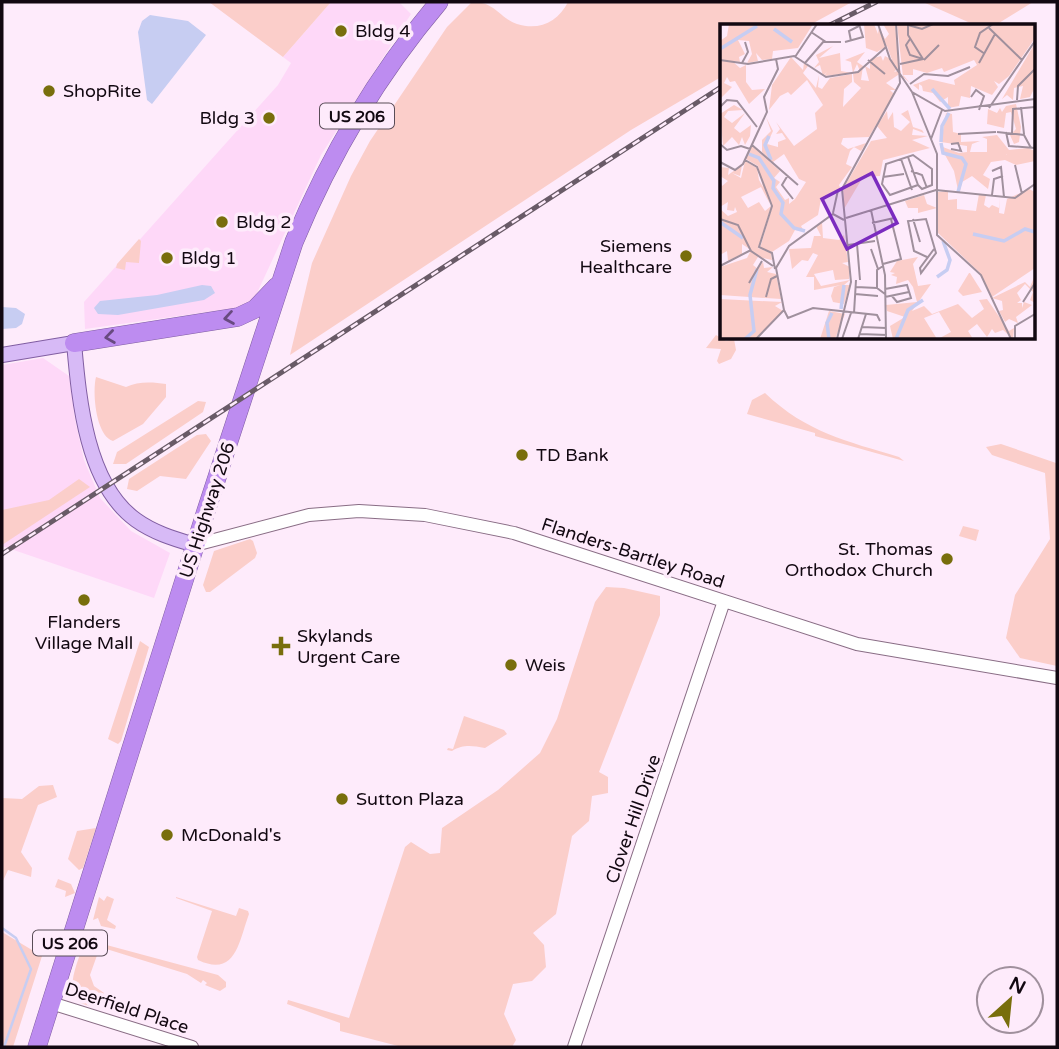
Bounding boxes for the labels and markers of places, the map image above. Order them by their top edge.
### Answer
place label: Bldg 4 [355,20,411,42]
marker: Bldg 4 [333,23,349,39]
place label: ShopRite [63,80,141,102]
marker: ShopRite [41,83,57,99]
place label: Bldg 3 [199,107,255,129]
marker: Bldg 3 [261,110,277,126]
place label: Bldg 2 [236,211,292,233]
marker: Bldg 2 [214,214,230,230]
place label: Siemens Healthcare [580,235,672,278]
place label: Bldg 1 [181,247,237,269]
marker: Siemens Healthcare [678,248,694,264]
marker: Bldg 1 [159,250,175,266]
place label: TD Bank [536,444,609,466]
marker: TD Bank [514,447,530,463]
place label: St. Thomas Orthodox Church [785,538,933,581]
marker: St. Thomas Orthodox Church [939,551,955,567]
marker: Flanders Village Mall [76,592,92,608]
place label: Flanders Village Mall [35,611,133,654]
place label: Skylands Urgent Care [297,625,400,668]
marker: Skylands Urgent Care [271,636,291,656]
place label: Weis [525,654,566,676]
marker: Weis [503,657,519,673]
place label: Sutton Plaza [356,788,464,810]
marker: Sutton Plaza [334,791,350,807]
place label: McDonald's [181,824,281,846]
marker: McDonald's [159,827,175,843]

